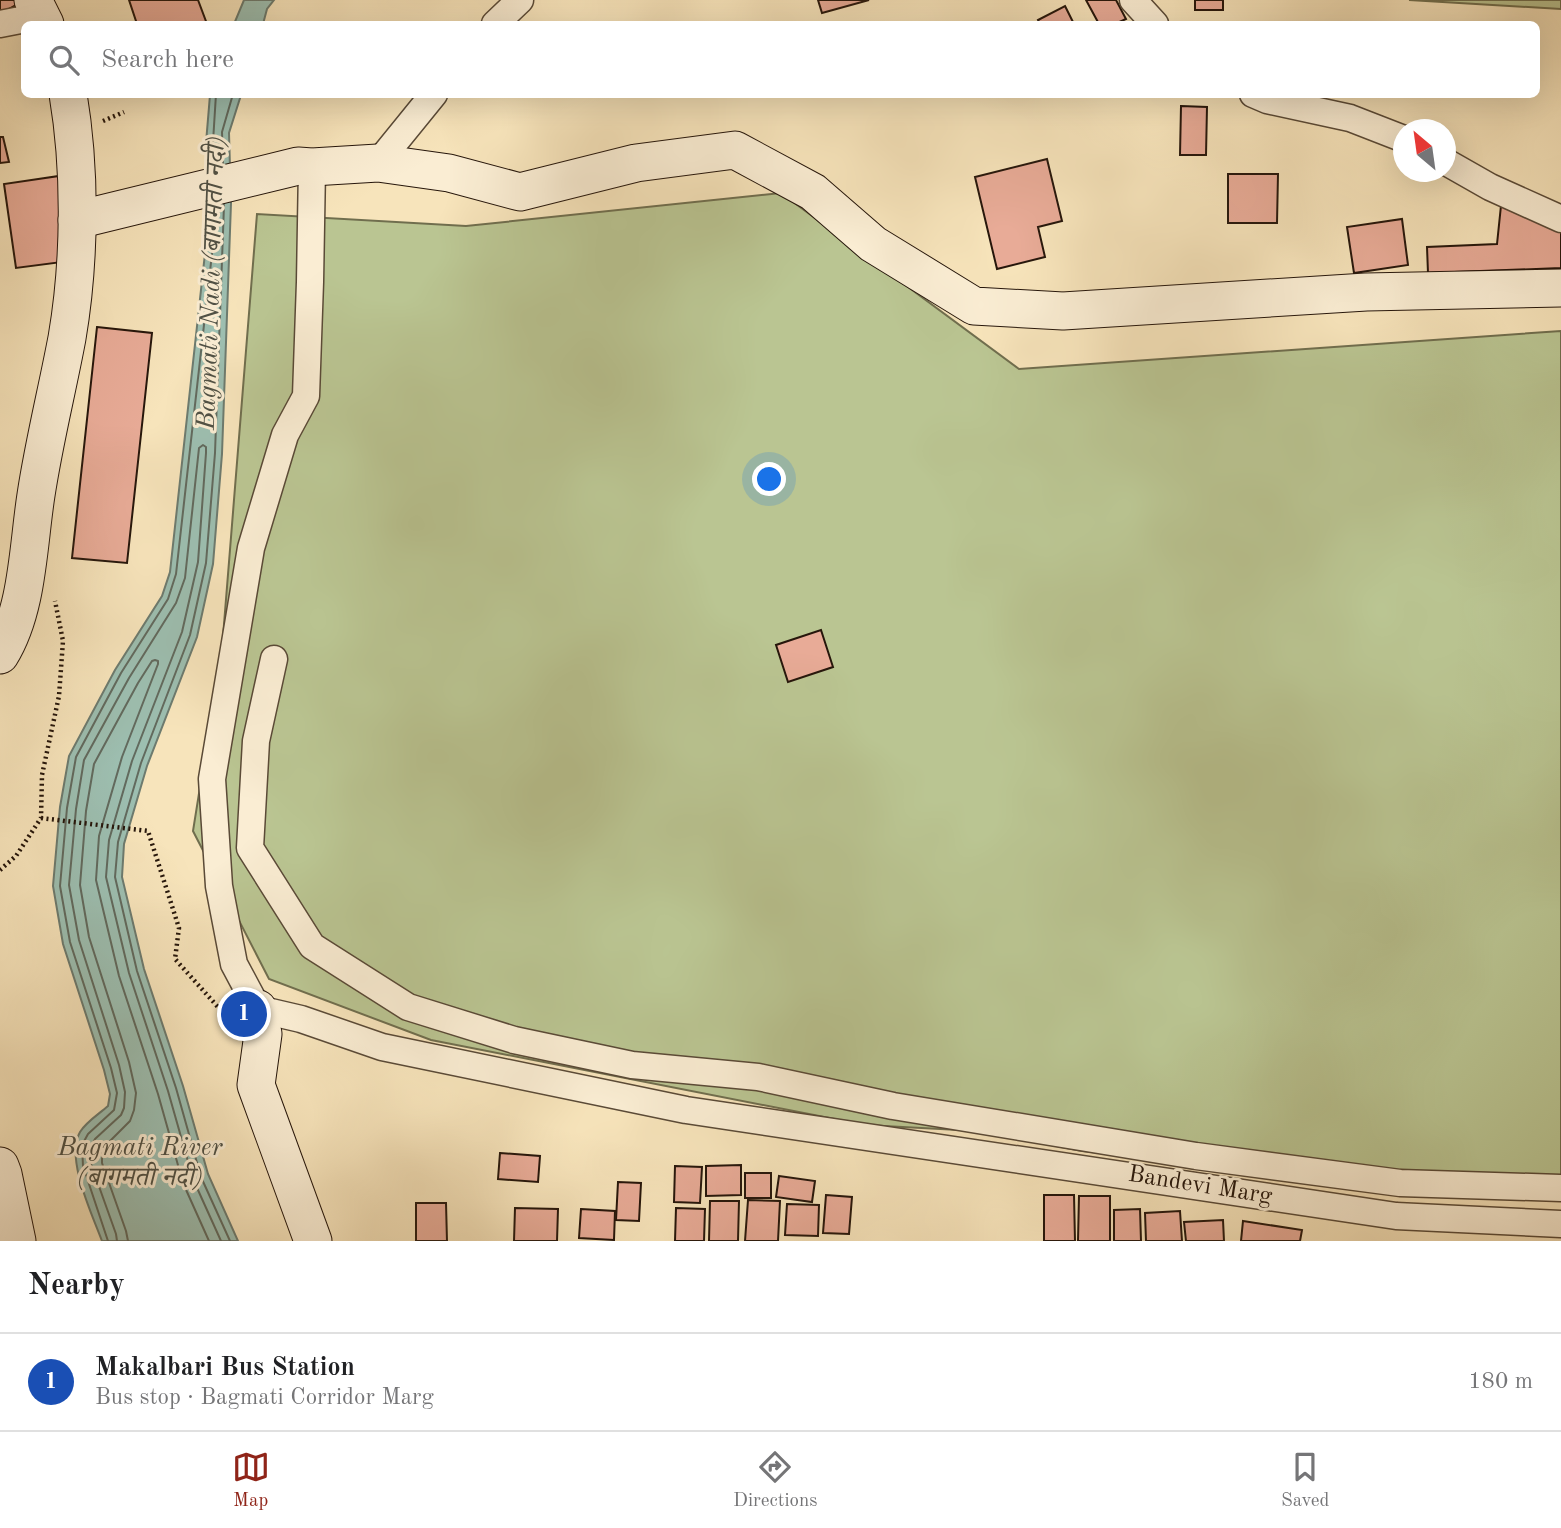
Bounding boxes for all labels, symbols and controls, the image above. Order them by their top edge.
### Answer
search box [21,21,1540,98]
icon: search [45,41,83,79]
text: Search here [101,47,234,73]
north arrow [1393,119,1456,182]
water label: Bagmati Nadi (बागमती नदी) [190,135,230,431]
your location [752,462,786,496]
pin: 1 [221,988,267,1040]
water label: Bagmati River (बागमती नदी) [56,1135,223,1191]
street label: Bandevi Marg [1126,1163,1274,1209]
text: Nearby [28,1271,125,1301]
text: Makalbari Bus Station [95,1355,355,1381]
text: 1 [44,1370,58,1393]
text: 180 m [1468,1370,1533,1393]
text: Bus stop · Bagmati Corridor Marg [95,1386,434,1409]
tab: Map [232,1448,270,1513]
tab: Directions [733,1448,818,1513]
tab: Saved [1281,1448,1329,1513]

